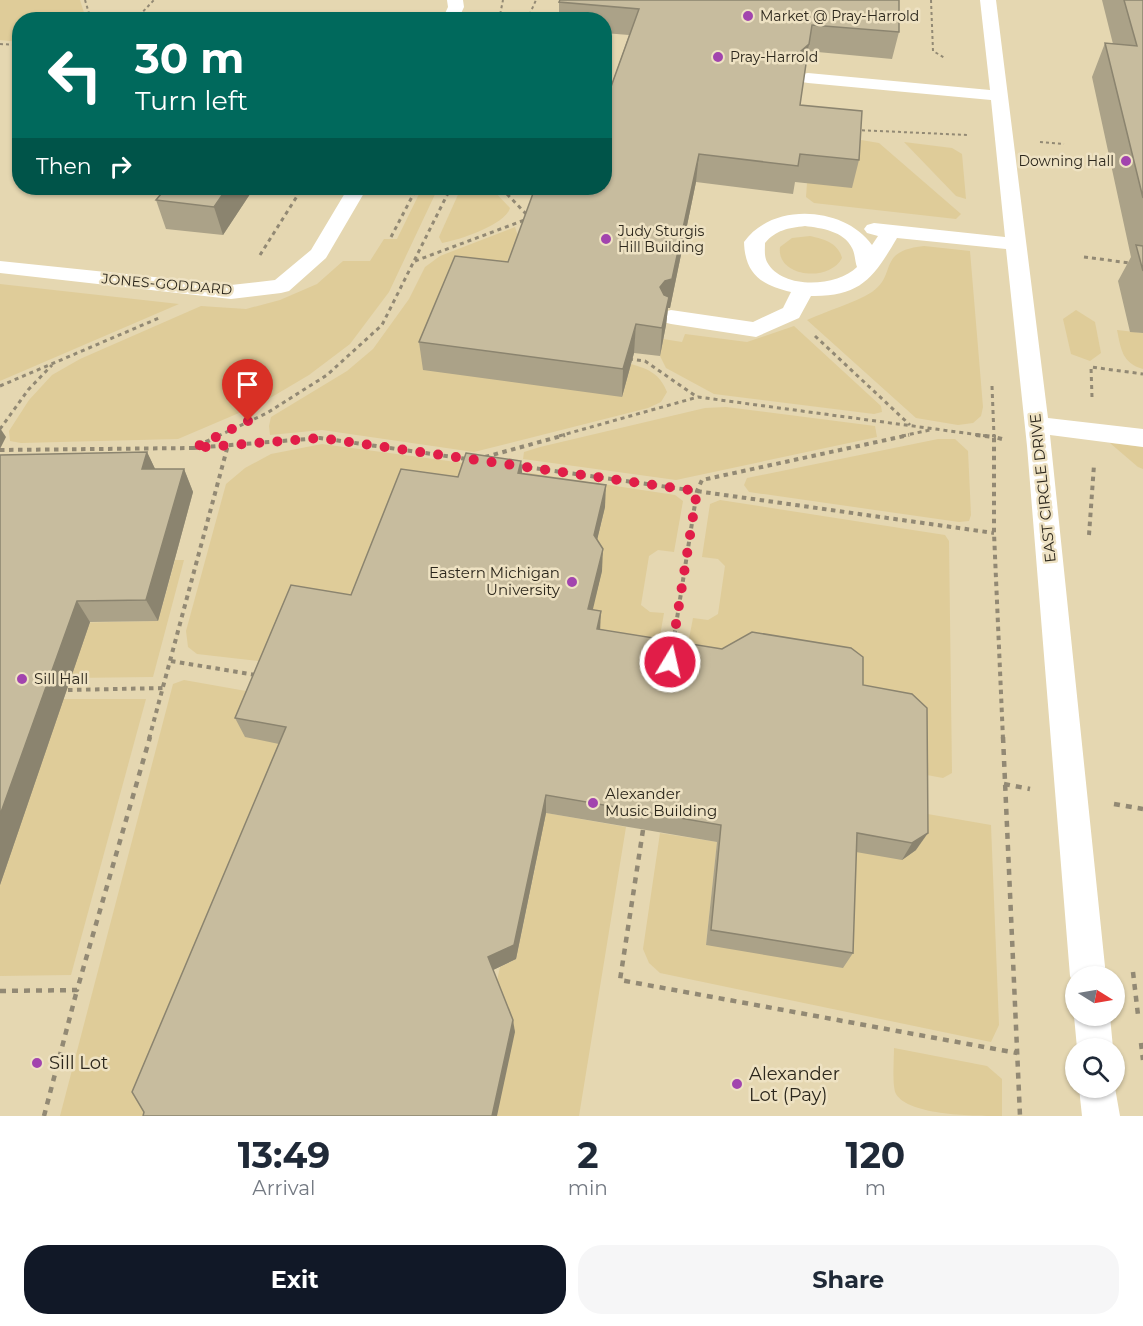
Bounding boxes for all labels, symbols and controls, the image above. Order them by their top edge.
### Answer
place label: Market @ Pray-Harrold [760,7,919,25]
marker: Market @ Pray-Harrold [741,9,755,23]
text: 30 m [135,32,244,84]
icon: left [36,36,114,114]
place label: Pray-Harrold [730,48,818,66]
marker: Pray-Harrold [711,50,725,64]
text: Turn left [135,84,248,117]
icon: right [104,150,137,183]
place label: Downing Hall [1018,152,1114,170]
text: Then [36,153,92,180]
marker: Downing Hall [1119,154,1133,168]
place label: Judy Sturgis Hill Building [617,222,705,256]
marker: Judy Sturgis Hill Building [599,232,613,246]
street label: JONES-GODDARD [100,269,233,299]
pin [222,359,273,421]
icon: arrive [231,368,264,401]
street label: EAST CIRCLE DRIVE [1025,413,1060,563]
place label: Eastern Michigan University [429,563,561,599]
marker: Eastern Michigan University [565,575,579,589]
position arrow [638,630,702,694]
place label: Sill Hall [34,669,88,688]
marker: Sill Hall [15,672,29,686]
place label: Alexander Music Building [605,784,717,820]
marker: Alexander Music Building [586,796,600,810]
north arrow [1065,966,1125,1026]
map controls [1065,966,1125,1098]
button: search [1065,1038,1125,1098]
place label: Sill Lot [49,1052,108,1074]
marker: Sill Lot [30,1056,44,1070]
place label: Alexander Lot (Pay) [749,1063,840,1106]
marker: Alexander Lot (Pay) [730,1077,744,1091]
text: 13:49 [238,1133,330,1177]
text: 2 [577,1133,598,1177]
text: 120 [846,1133,905,1177]
text: Arrival [252,1176,315,1200]
text: min [568,1176,608,1200]
text: m [865,1176,886,1200]
button: Exit [24,1245,566,1314]
button: Share [578,1245,1119,1314]

